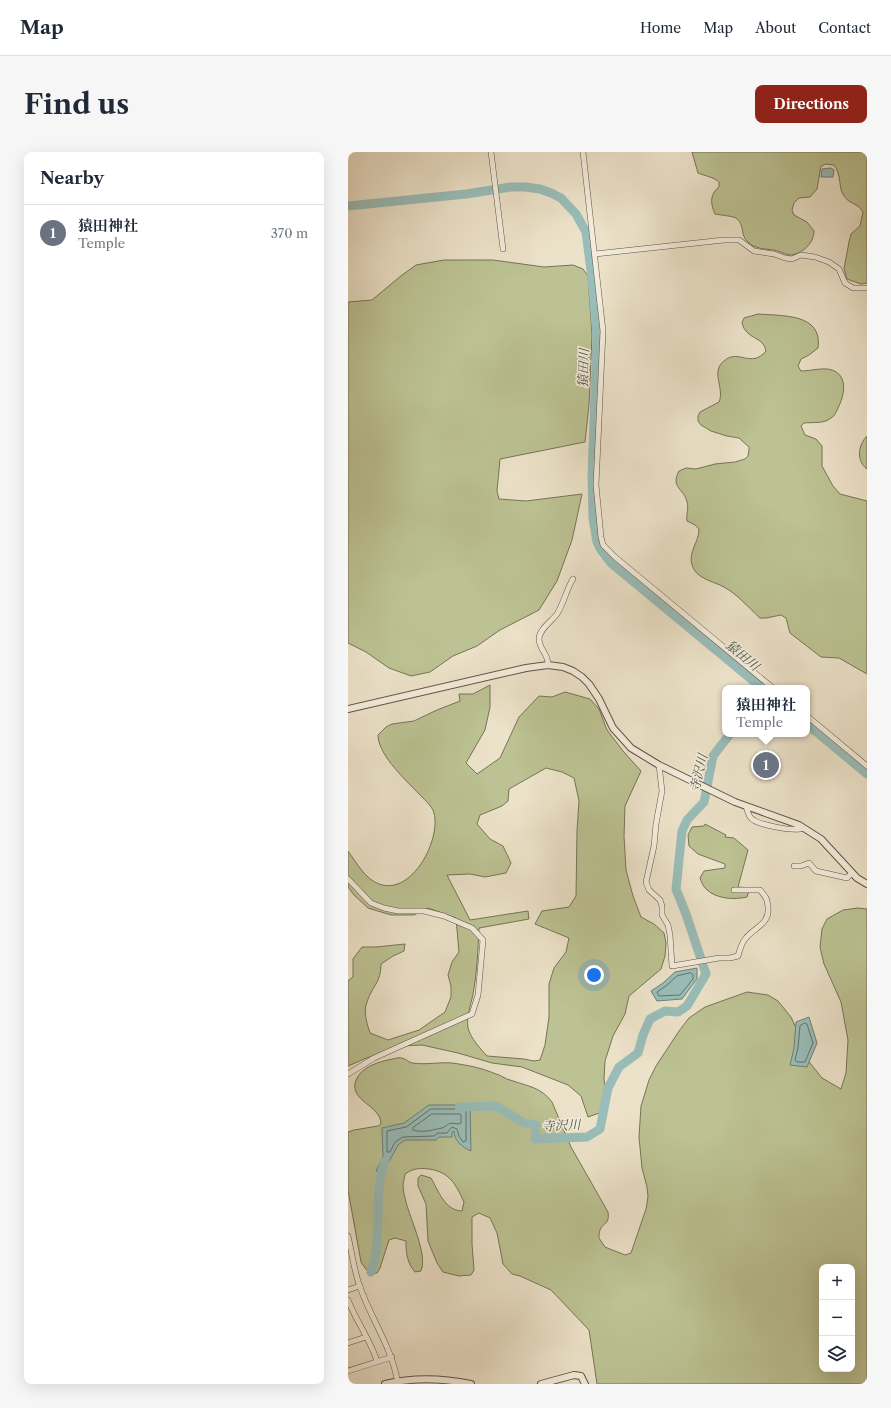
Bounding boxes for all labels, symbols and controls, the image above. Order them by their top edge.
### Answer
text: Map [20,16,64,39]
text: Home [640,19,681,37]
text: Map [703,19,733,37]
text: About [755,19,796,37]
text: Contact [818,19,871,37]
button: Directions [755,85,867,123]
text: Find us [24,87,129,121]
text: Nearby [40,168,104,188]
text: 猿田神社 [78,216,138,235]
text: 1 [50,225,56,241]
text: 370 m [271,225,308,241]
text: Temple [78,235,125,251]
water label: 猿田川 [574,346,592,388]
water label: 猿田川 [723,636,765,675]
popup [722,685,810,737]
text: 猿田神社 [736,695,796,714]
text: Temple [736,714,783,730]
water label: 寺沢川 [686,750,711,794]
pin: 1 [753,750,779,780]
your location [584,965,604,985]
water label: 寺沢川 [541,1116,583,1134]
map controls [819,1264,855,1372]
button: + [819,1264,855,1300]
button: − [819,1300,855,1336]
button: layers [819,1336,855,1372]

